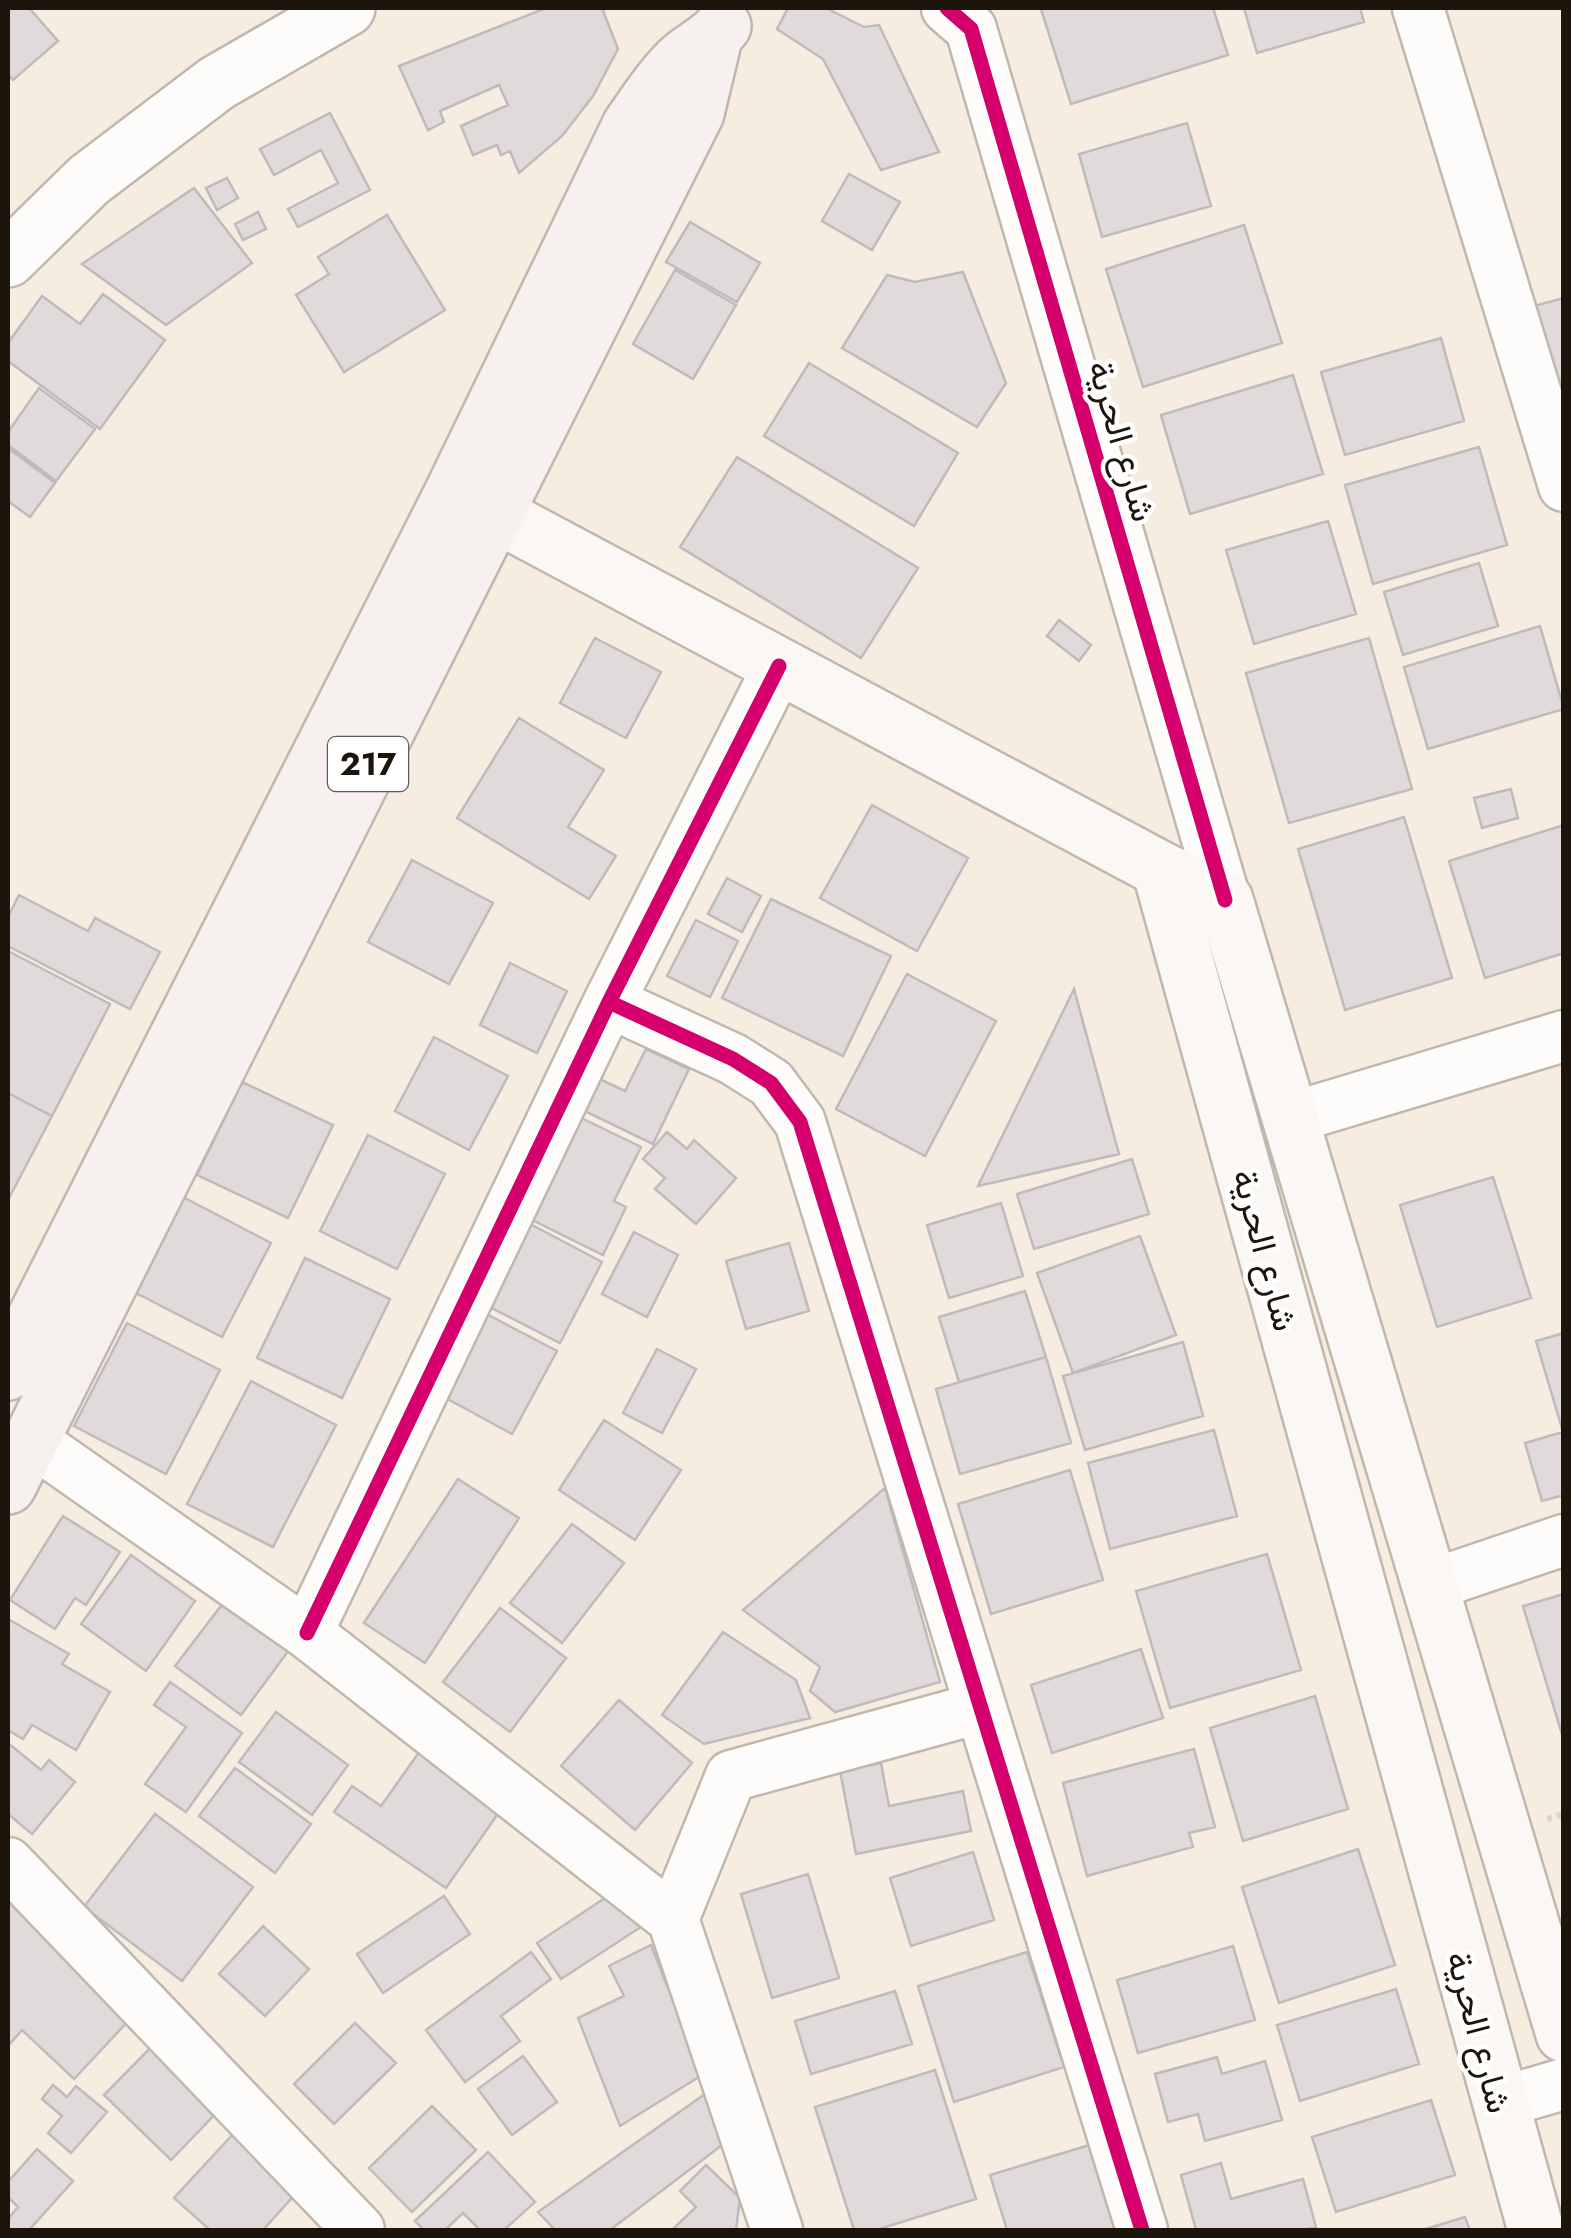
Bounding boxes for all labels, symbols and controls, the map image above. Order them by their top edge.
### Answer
street label: شارع الحرية [1075,355,1169,527]
road number: 217 [328,737,408,791]
street label: شارع الحرية [1219,1164,1311,1336]
street label: شارع الحرية [1433,1946,1525,2118]

